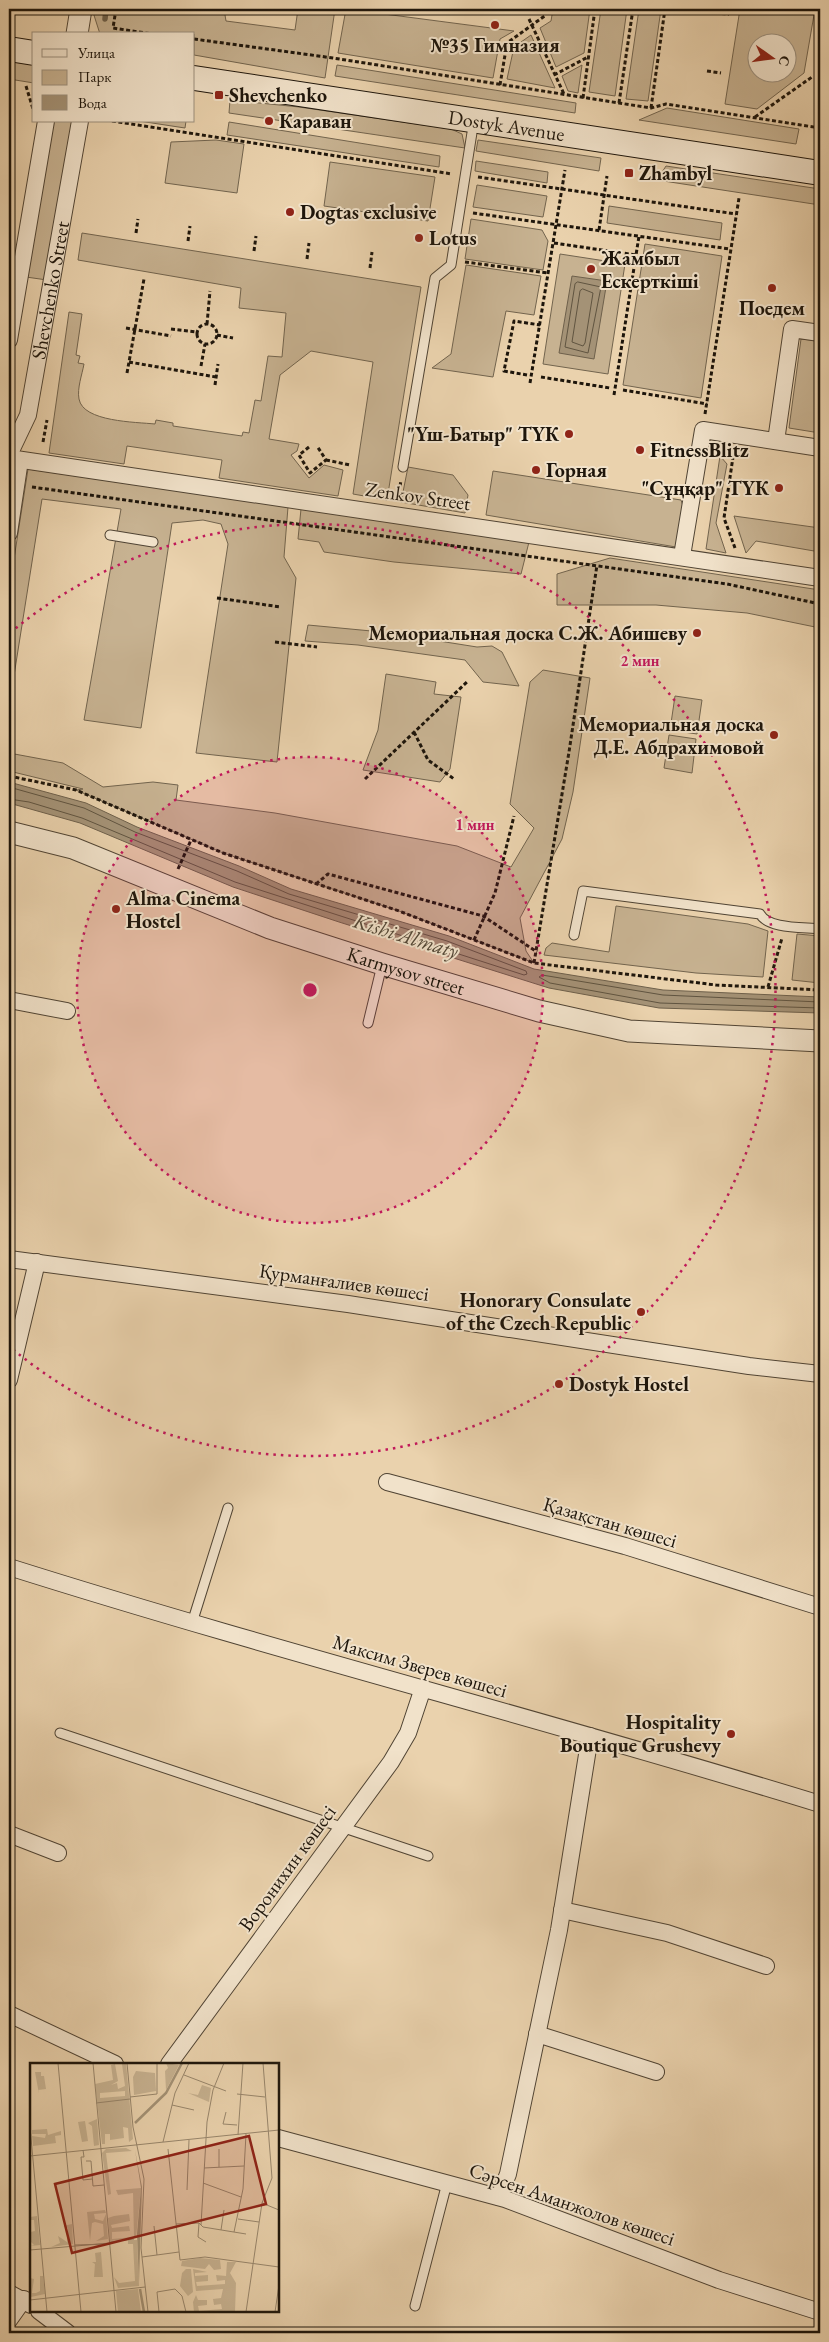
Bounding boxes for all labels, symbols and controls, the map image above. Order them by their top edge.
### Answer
marker: №35 Гимназия [489,19,501,31]
legend [32,32,195,122]
place label: №35 Гимназия [430,32,560,58]
north arrow [746,32,796,82]
text: Улица [77,43,115,62]
text: С [775,54,795,68]
text: Парк [78,67,111,86]
place label: Shevchenko [229,82,327,108]
marker: Shevchenko [213,89,225,101]
text: Вода [78,93,107,112]
street label: Dostyk Avenue [446,104,567,147]
place label: Караван [279,108,352,134]
marker: Караван [263,115,275,127]
place label: Zhambyl [639,160,713,186]
marker: Zhambyl [623,167,635,179]
place label: Dogtas exclusive [300,199,437,225]
marker: Dogtas exclusive [284,206,296,218]
street label: Shevchenko Street [25,218,75,361]
place label: Lotus [429,225,477,251]
marker: Lotus [413,232,425,244]
place label: Жамбыл Ескерткіші [600,245,699,294]
marker: Жамбыл Ескерткіші [585,263,597,275]
marker: Поедем [766,282,778,294]
place label: Поедем [739,295,806,321]
place label: "Үш-Батыр" ТҮК [407,421,560,447]
marker: "Үш-Батыр" ТҮК [563,428,575,440]
place label: FitnessBlitz [650,437,749,463]
marker: FitnessBlitz [634,444,646,456]
place label: Горная [546,457,607,483]
marker: Горная [530,464,542,476]
place label: "Сұңқар" ТҮК [642,475,770,501]
street label: Zenkov Street [364,476,473,516]
marker: "Сұңқар" ТҮК [773,482,785,494]
place label: Мемориальная доска С.Ж. Абишеву [368,620,687,646]
marker: Мемориальная доска С.Ж. Абишеву [691,627,703,639]
text: 2 мин [620,651,660,670]
place label: Мемориальная доска Д.Е. Абдрахимовой [578,711,764,760]
marker: Мемориальная доска Д.Е. Абдрахимовой [768,729,780,741]
text: 1 мин [455,815,495,834]
place label: Alma Cinema Hostel [125,885,241,934]
marker: Alma Cinema Hostel [110,903,122,915]
water label: Kіshі Almaty [349,906,462,964]
street label: Karmysov street [344,941,468,1001]
centre of rings [301,981,319,999]
street label: Қурманғалиев көшесі [257,1257,431,1307]
place label: Honorary Consulate of the Czech Republic [446,1287,631,1336]
marker: Honorary Consulate of the Czech Republic [635,1306,647,1318]
place label: Dostyk Hostel [569,1371,689,1397]
marker: Dostyk Hostel [553,1378,565,1390]
street label: Қазақстан көшесі [540,1490,680,1554]
street label: Максим Зверев көшесі [330,1629,510,1703]
place label: Hospitality Boutique Grushevy [560,1709,721,1758]
marker: Hospitality Boutique Grushevy [725,1728,737,1740]
street label: Воронихин көшесі [232,1800,342,1936]
inset map [30,2063,279,2312]
street label: Сәрсен Аманжолов көшесі [466,2157,678,2251]

